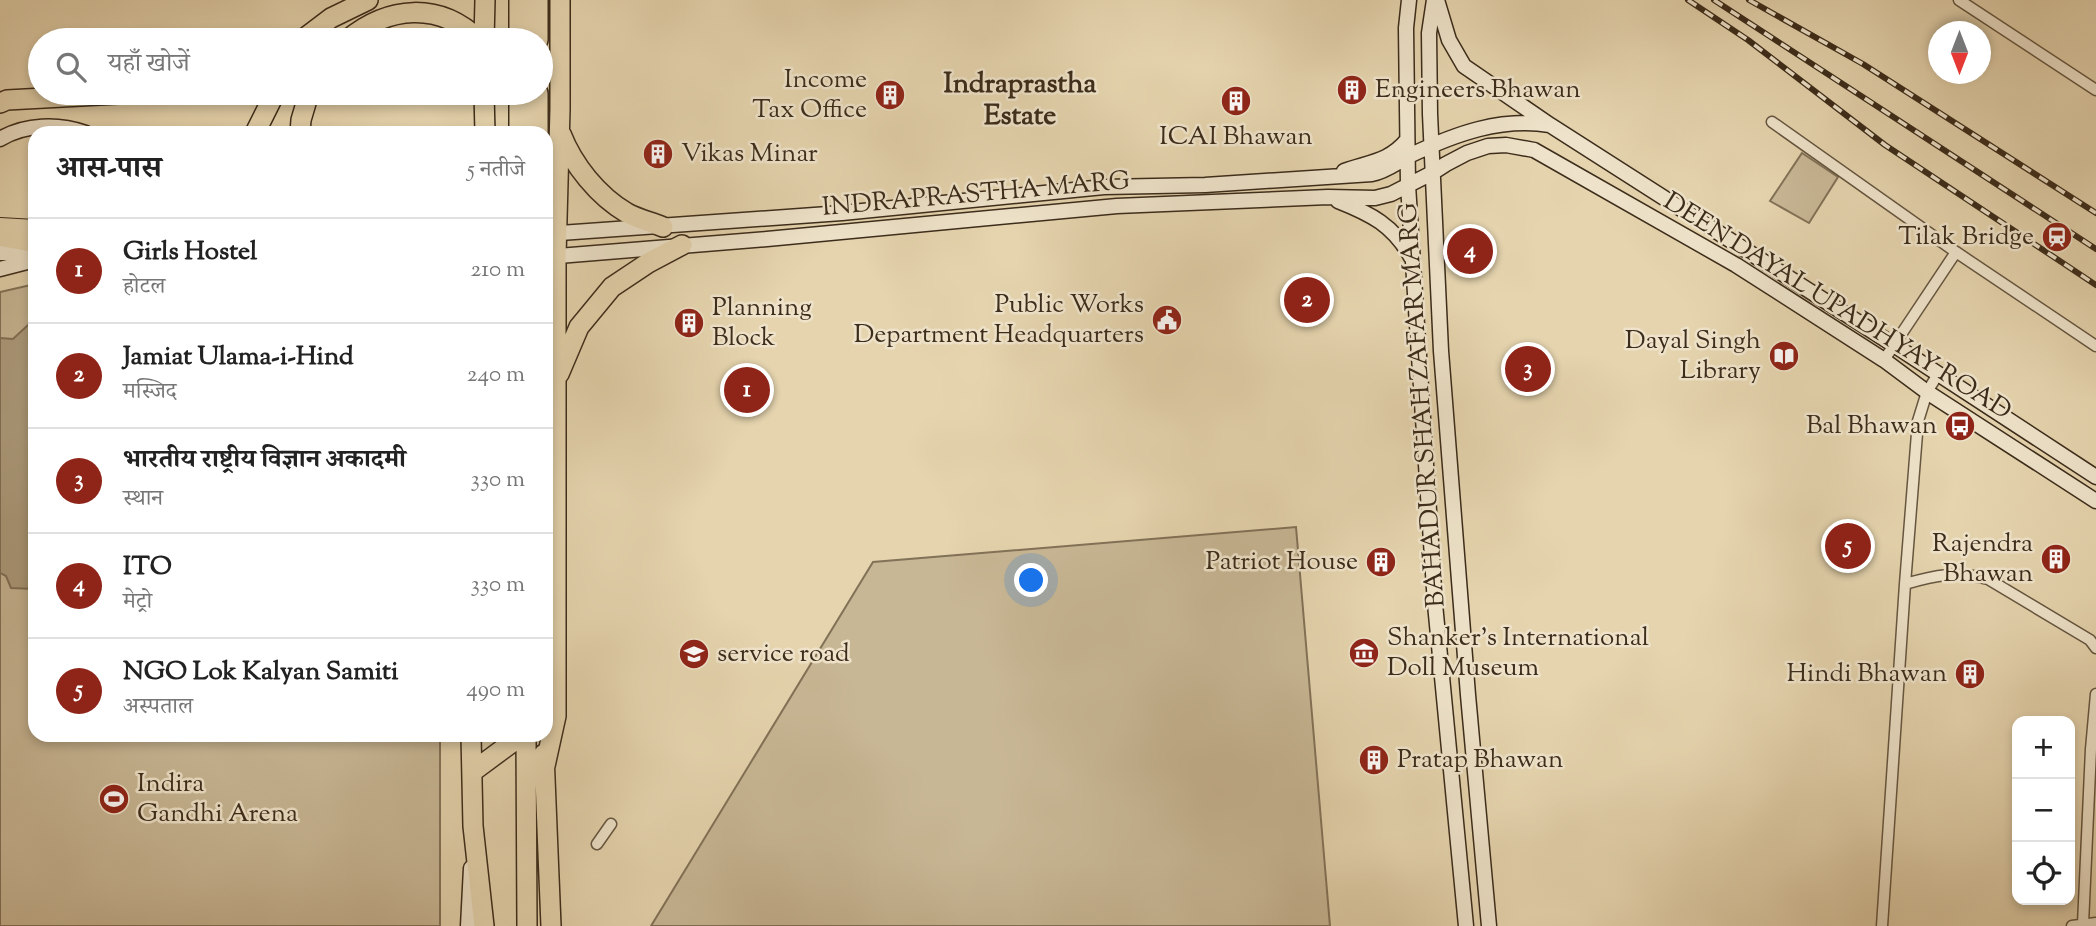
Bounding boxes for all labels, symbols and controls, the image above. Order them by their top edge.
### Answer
north arrow [1928,21,1991,84]
search box [28,28,553,105]
text: यहाँ खोजें [108,46,190,83]
icon: search [52,48,90,86]
place label: Income Tax Office [752,62,867,129]
district label: Indraprastha Estate [944,65,1097,137]
place label: Engineers Bhawan [1375,72,1581,109]
building icon: Engineers Bhawan [1335,73,1369,107]
building icon: Income Tax Office [873,78,907,112]
building icon: ICAI Bhawan [1219,84,1253,118]
place label: ICAI Bhawan [1159,119,1313,156]
place label: Vikas Minar [681,136,818,173]
building icon: Vikas Minar [641,137,675,171]
text: आस-पास [56,148,162,191]
text: 5 नतीजे [467,154,525,187]
street label: INDRAPRASTHA MARG [821,163,1131,227]
street label: DEEN DAYAL UPADHYAY ROAD [1656,184,2018,430]
street label: BAHADUR SHAH ZAFAR MARG [1390,201,1456,609]
place label: Tilak Bridge [1898,219,2034,256]
station icon: Tilak Bridge [2040,220,2074,254]
pin: 4 [1447,225,1493,277]
text: Girls Hostel [123,234,257,271]
text: 1 [75,254,83,287]
text: 210 m [471,254,525,287]
text: होटल [123,271,165,304]
pin: 2 [1284,274,1330,326]
place label: Public Works Department Headquarters [854,287,1144,354]
place label: Planning Block [712,290,812,357]
public building icon: Public Works Department Headquarters [1150,303,1184,337]
building icon: Planning Block [672,306,706,340]
place label: Dayal Singh Library [1625,323,1761,390]
text: Jamiat Ulama-i-Hind [123,339,354,376]
library icon: Dayal Singh Library [1767,339,1801,373]
pin: 3 [1505,343,1551,395]
text: 2 [74,359,84,392]
text: 240 m [467,359,525,392]
pin: 1 [724,364,770,416]
text: मस्जिद [123,376,177,409]
place label: Bal Bhawan [1806,408,1937,445]
bus stop icon: Bal Bhawan [1943,409,1977,443]
text: भारतीय राष्ट्रीय विज्ञान अकादमी [123,442,406,479]
text: 3 [74,464,84,497]
text: 330 m [471,464,525,497]
text: स्थान [123,483,163,516]
pin: 5 [1825,520,1871,572]
place label: Rajendra Bhawan [1932,526,2033,593]
building icon: Rajendra Bhawan [2039,542,2073,576]
place label: Patriot House [1205,544,1358,581]
building icon: Patriot House [1364,545,1398,579]
text: ITO [123,549,172,586]
your location [1014,563,1048,597]
text: 4 [73,569,85,602]
text: 330 m [471,569,525,602]
text: मेट्रो [123,586,152,619]
place label: Shanker's International Doll Museum [1387,620,1649,687]
place label: service road [717,636,850,673]
museum icon: Shanker's International Doll Museum [1347,636,1381,670]
school or university icon: service road [677,637,711,671]
text: NGO Lok Kalyan Samiti [123,654,398,691]
place label: Hindi Bhawan [1786,656,1947,693]
building icon: Hindi Bhawan [1953,657,1987,691]
text: 5 [75,674,83,707]
text: 490 m [466,674,525,707]
text: अस्पताल [123,691,193,724]
map controls [2012,716,2075,905]
button: + [2012,716,2075,779]
place label: Pratap Bhawan [1397,742,1563,779]
building icon: Pratap Bhawan [1357,743,1391,777]
place label: Indira Gandhi Arena [137,766,298,833]
button: − [2012,779,2075,842]
sports icon: Indira Gandhi Arena [97,782,131,816]
button: locate [2012,842,2075,905]

